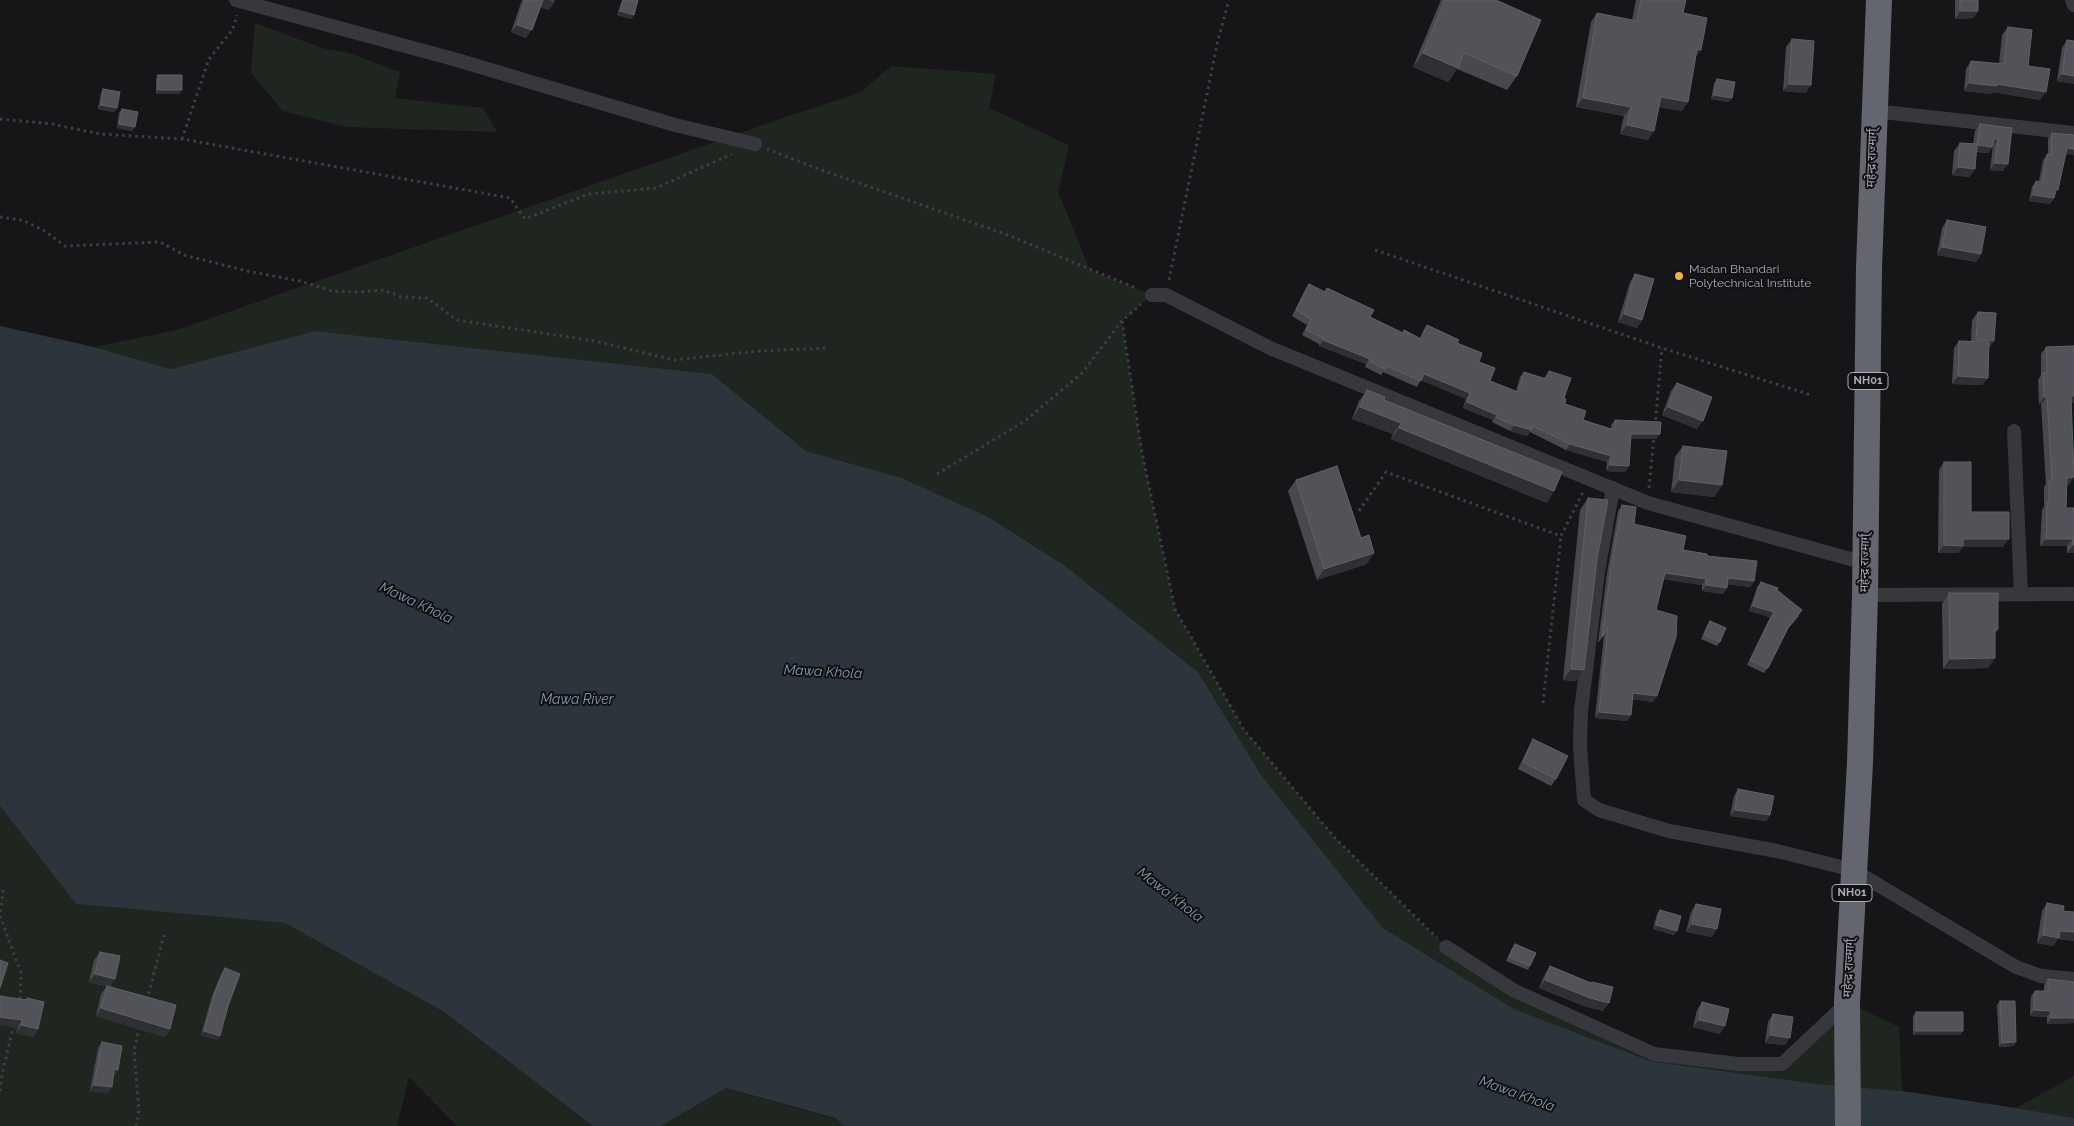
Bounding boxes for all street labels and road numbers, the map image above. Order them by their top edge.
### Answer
street label: महेन्द्र राज्मार्ग् [1864,128,1880,188]
road number: NH01 [1848,372,1888,390]
street label: महेन्द्र राज्मार्ग् [1857,534,1873,592]
road number: NH01 [1832,884,1872,901]
street label: महेन्द्र राज्मार्ग् [1840,938,1858,998]

